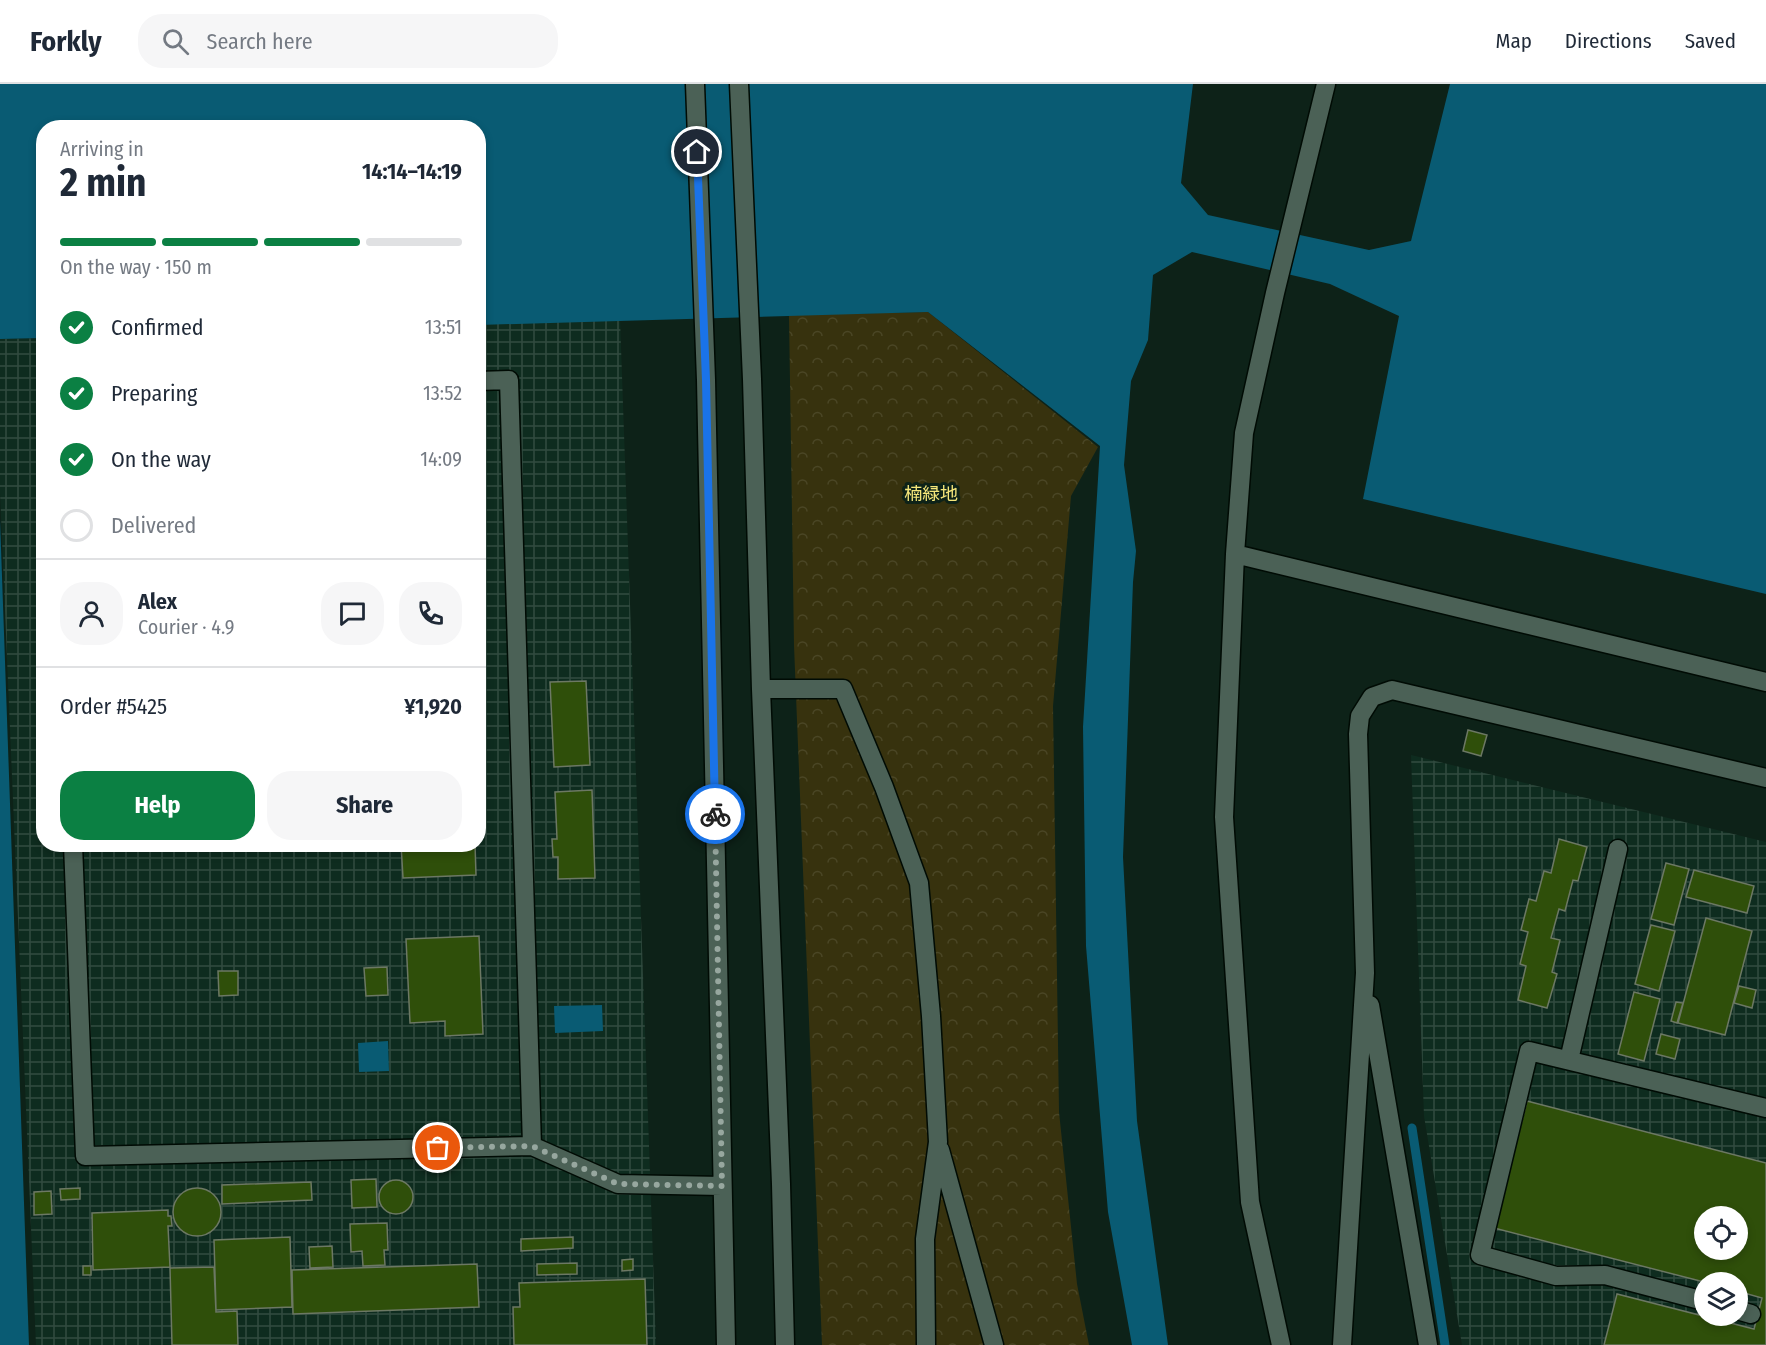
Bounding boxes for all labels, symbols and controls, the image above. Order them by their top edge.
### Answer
search box [138,14,558,68]
text: Forkly [30,25,102,58]
icon: search [159,25,192,58]
text: Search here [207,28,313,55]
text: Map [1495,28,1532,54]
text: Directions [1565,28,1652,54]
text: Saved [1685,28,1736,54]
pin [671,126,722,177]
icon: home [680,135,713,168]
text: Arriving in [60,137,144,161]
text: 14:14–14:19 [362,158,462,185]
text: 2 min [60,160,146,206]
text: On the way · 150 m [60,255,212,279]
icon: check [60,311,93,344]
text: Confirmed [111,314,204,341]
text: 13:51 [425,315,462,339]
icon: check [60,377,93,410]
text: Preparing [111,380,197,407]
text: 13:52 [423,381,462,405]
icon: check [60,443,93,476]
text: On the way [111,446,211,473]
text: 14:09 [420,447,462,471]
park label: 楠緑地 [904,483,958,505]
text: Delivered [111,512,196,539]
button: person [60,582,123,645]
button: chat [321,582,384,645]
button: phone [399,582,462,645]
text: Alex [138,588,177,615]
text: Courier · 4.9 [138,615,234,639]
text: Order #5425 [60,693,167,720]
text: ¥1,920 [404,693,462,720]
button: Help [60,771,255,840]
button: Share [267,771,462,840]
courier [685,784,745,844]
icon: bike [699,798,732,831]
pin [412,1122,463,1173]
icon: bag [421,1131,454,1164]
map controls [1694,1206,1748,1326]
button: locate [1694,1206,1748,1260]
button: layers [1694,1272,1748,1326]

